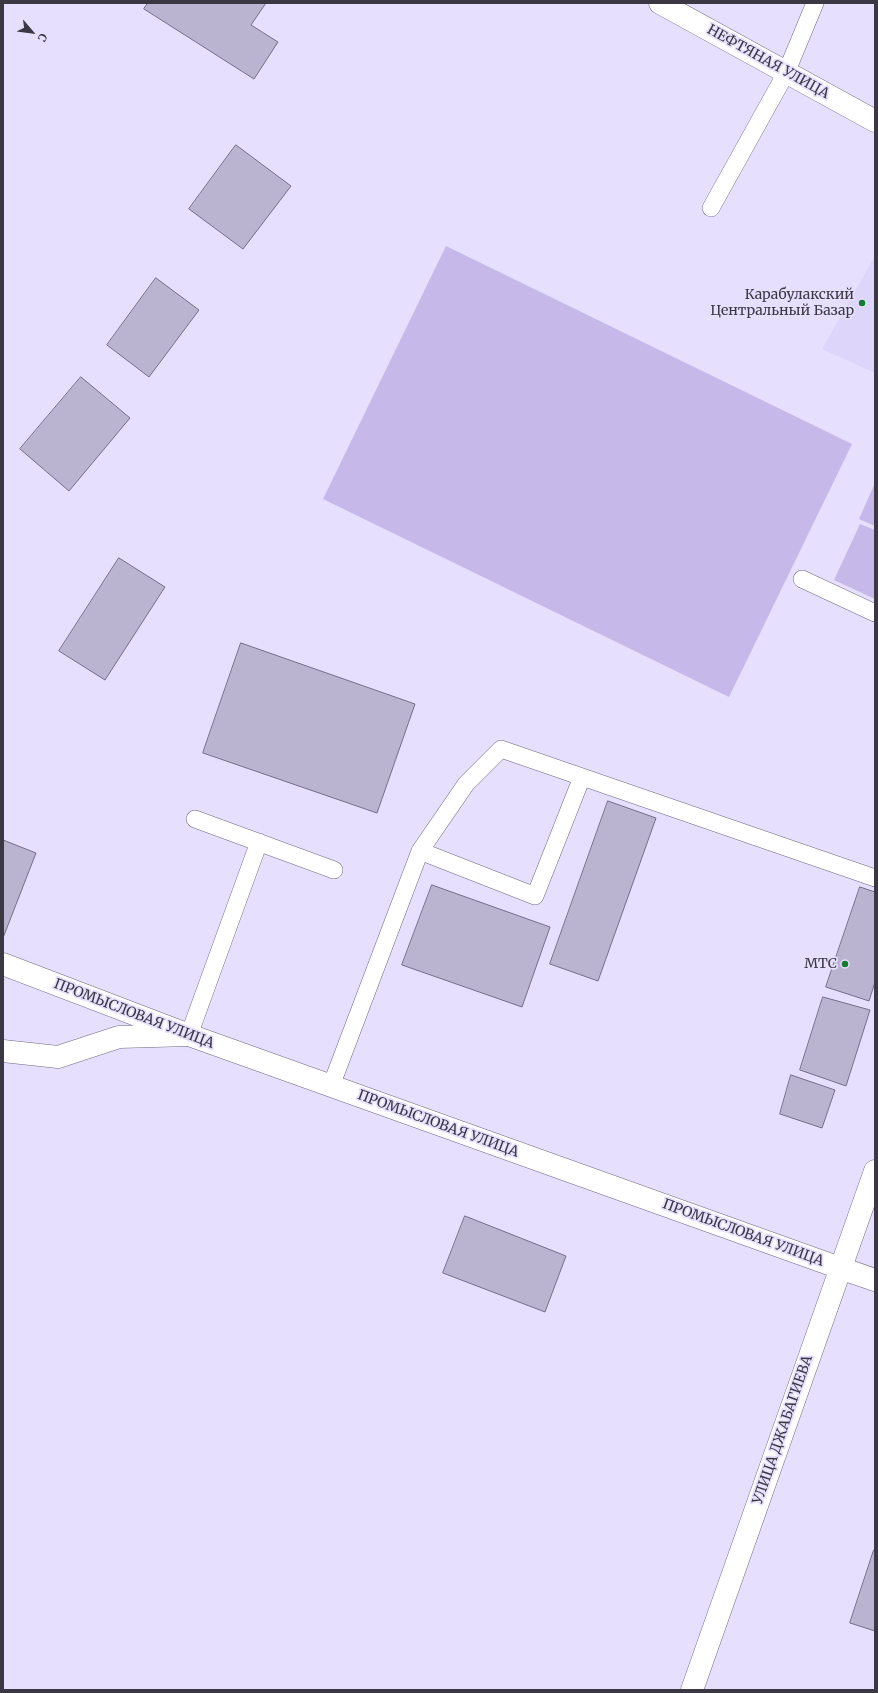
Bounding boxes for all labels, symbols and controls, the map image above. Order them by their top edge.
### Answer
north arrow [12,12,52,52]
street label: НЕФТЯНАЯ УЛИЦА [704,21,832,103]
text: С [35,31,50,44]
place label: Карабулакский Центральный Базар [710,287,854,320]
marker: Карабулакский Центральный Базар [857,298,867,308]
place label: МТС [804,956,837,972]
marker: МТС [840,959,850,969]
street label: ПРОМЫСЛОВАЯ УЛИЦА [51,976,217,1052]
street label: ПРОМЫСЛОВАЯ УЛИЦА [355,1087,521,1161]
street label: ПРОМЫСЛОВАЯ УЛИЦА [660,1196,826,1270]
street label: УЛИЦА ДЖАБАГИЕВА [750,1353,816,1507]

